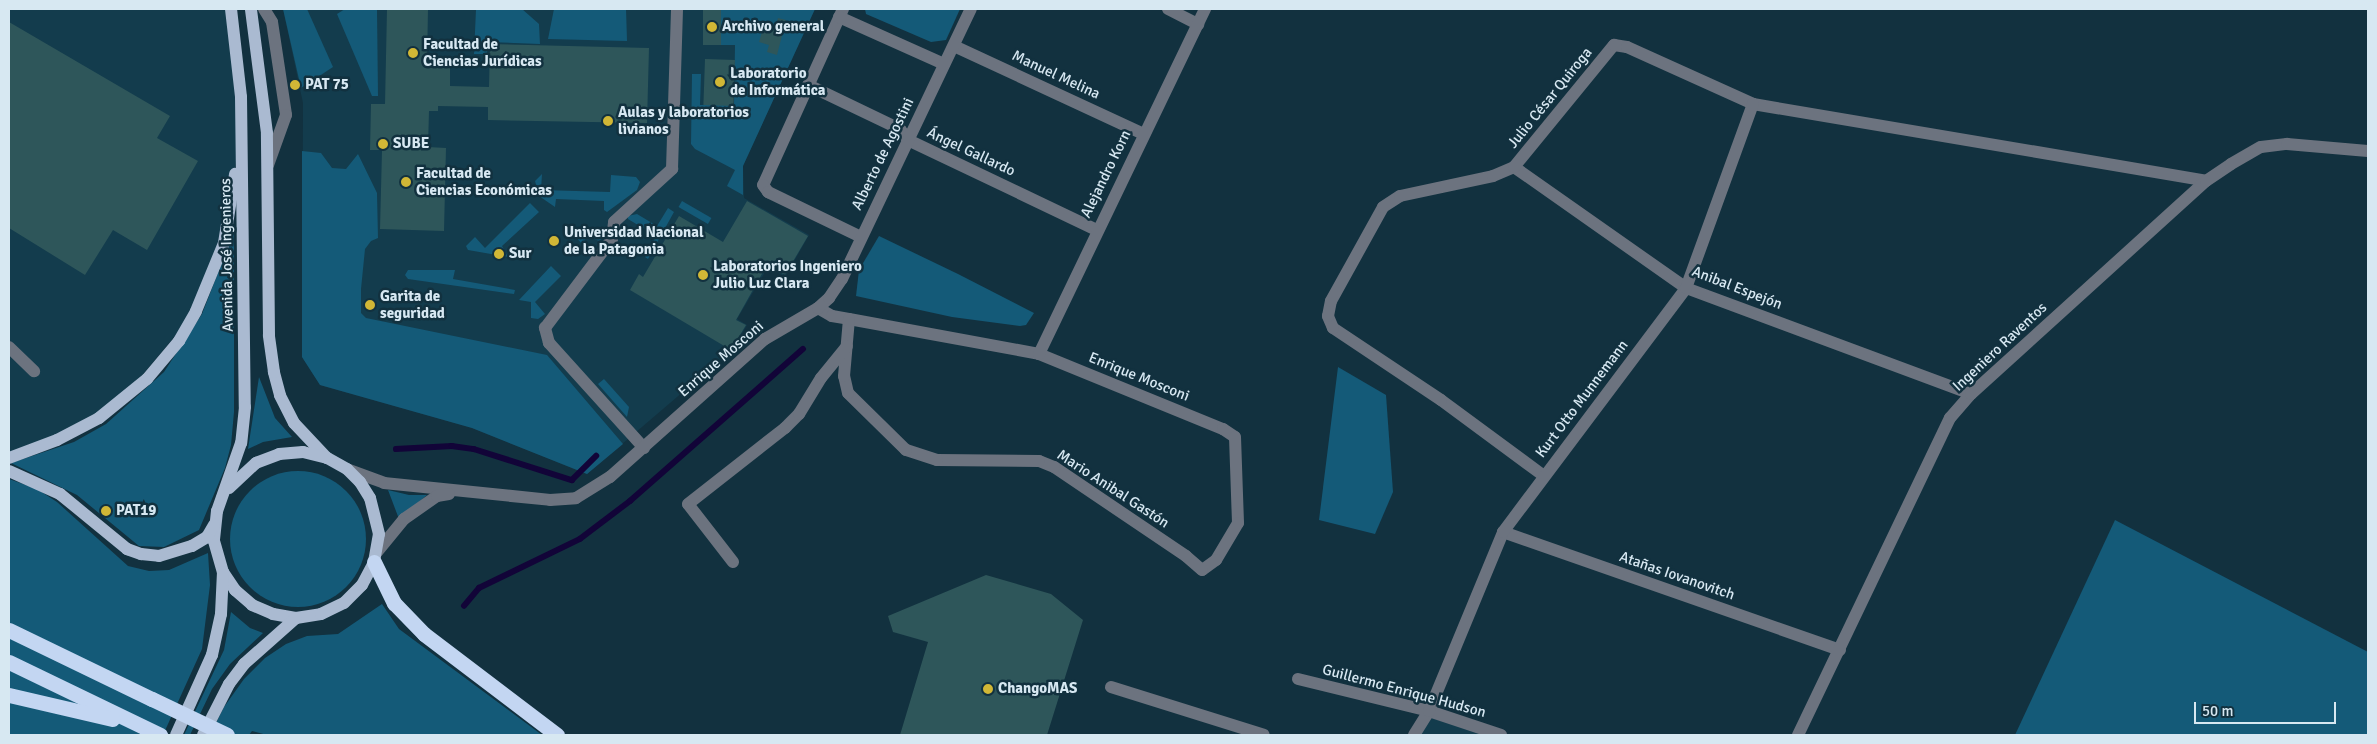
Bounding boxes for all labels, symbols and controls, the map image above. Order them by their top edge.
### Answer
place label: Archivo general [722,18,824,36]
marker: Archivo general [706,21,718,33]
place label: Facultad de Ciencias Jurídicas [423,35,542,70]
street label: Julio César Quiroga [1504,44,1596,152]
marker: Facultad de Ciencias Jurídicas [407,47,419,59]
street label: Manuel Melina [1009,47,1103,103]
place label: Laboratorio de Informática [730,64,826,99]
place label: PAT 75 [305,76,349,94]
marker: Laboratorio de Informática [714,76,726,88]
marker: PAT 75 [289,79,301,91]
street label: Alberto de Agostini [848,95,918,213]
place label: Aulas y laboratorios livianos [618,103,749,138]
marker: Aulas y laboratorios livianos [602,115,614,127]
street label: Ángel Gallardo [924,124,1018,180]
street label: Alejandro Korn [1077,127,1135,221]
place label: SUBE [393,135,429,153]
marker: SUBE [377,138,389,150]
place label: Facultad de Ciencias Económicas [416,164,552,199]
marker: Facultad de Ciencias Económicas [400,176,412,188]
street label: Avenida José Ingenieros [217,178,237,332]
place label: Universidad Nacional de la Patagonia [564,223,704,258]
marker: Universidad Nacional de la Patagonia [548,235,560,247]
place label: Sur [509,245,532,263]
marker: Sur [493,248,505,260]
place label: Laboratorios Ingeniero Julio Luz Clara [713,257,862,292]
street label: Anibal Espejón [1689,263,1785,313]
marker: Laboratorios Ingeniero Julio Luz Clara [697,269,709,281]
place label: Garita de seguridad [380,287,445,322]
marker: Garita de seguridad [364,299,376,311]
street label: Ingeniero Raventos [1949,299,2051,395]
street label: Enrique Mosconi [675,317,767,401]
street label: Kurt Otto Munnemann [1532,337,1632,461]
street label: Enrique Mosconi [1086,349,1192,405]
street label: Mario Anibal Gastón [1053,446,1173,532]
place label: PAT19 [116,502,156,520]
marker: PAT19 [100,505,112,517]
street label: Atañas Iovanovitch [1617,548,1737,604]
street label: Guillermo Enrique Hudson [1320,660,1488,722]
place label: ChangoMAS [998,680,1077,698]
marker: ChangoMAS [982,683,994,695]
scale bar [2197,692,2340,724]
text: 50 m [2202,702,2233,720]

